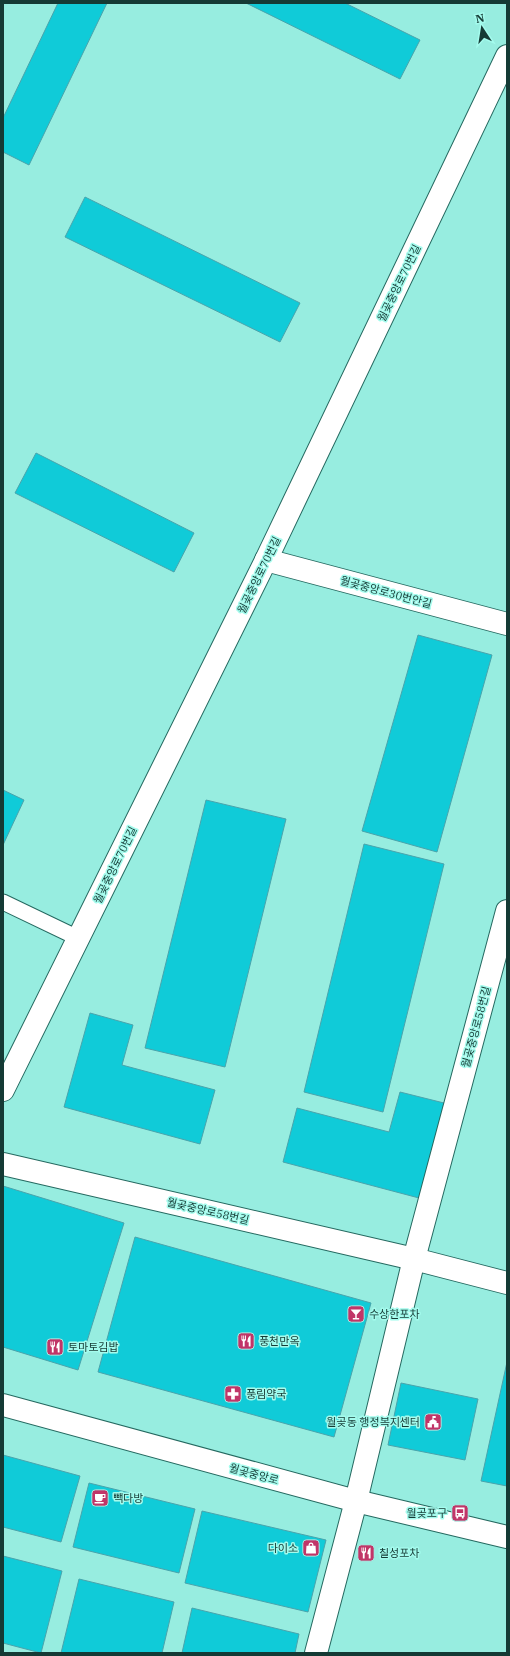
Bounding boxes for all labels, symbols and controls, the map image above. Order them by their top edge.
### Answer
north arrow [462,8,502,48]
text: N [474,10,486,26]
street label: 월곶중앙로70번길 [374,242,424,324]
street label: 월곶중앙로70번길 [234,534,284,616]
street label: 월곶중앙로30번안길 [339,573,433,611]
street label: 월곶중앙로70번길 [90,824,140,906]
street label: 월곶중앙로58번길 [458,985,494,1069]
street label: 월곶중앙로58번길 [165,1195,251,1227]
bar icon: 수상한포차 [346,1304,366,1324]
place label: 수상한포차 [369,1307,420,1321]
restaurant icon: 풍천만옥 [236,1331,256,1351]
place label: 풍천만옥 [259,1334,299,1348]
restaurant icon: 토마토김밥 [45,1337,65,1357]
place label: 토마토김밥 [68,1340,119,1354]
pharmacy icon: 풍림약국 [223,1384,243,1404]
place label: 풍림약국 [246,1387,286,1401]
public building icon: 월곶동 행정복지센터 [423,1412,443,1432]
place label: 월곶동 행정복지센터 [326,1415,420,1429]
street label: 월곶중앙로 [228,1461,280,1487]
cafe icon: 빽다방 [90,1488,110,1508]
place label: 빽다방 [113,1491,143,1505]
bus stop icon: 월곶포구 [450,1503,470,1523]
place label: 월곶포구 [407,1506,447,1520]
shop icon: 다이소 [301,1538,321,1558]
place label: 다이소 [268,1541,298,1555]
restaurant icon: 칠성포차 [356,1543,376,1563]
place label: 칠성포차 [379,1546,419,1560]

